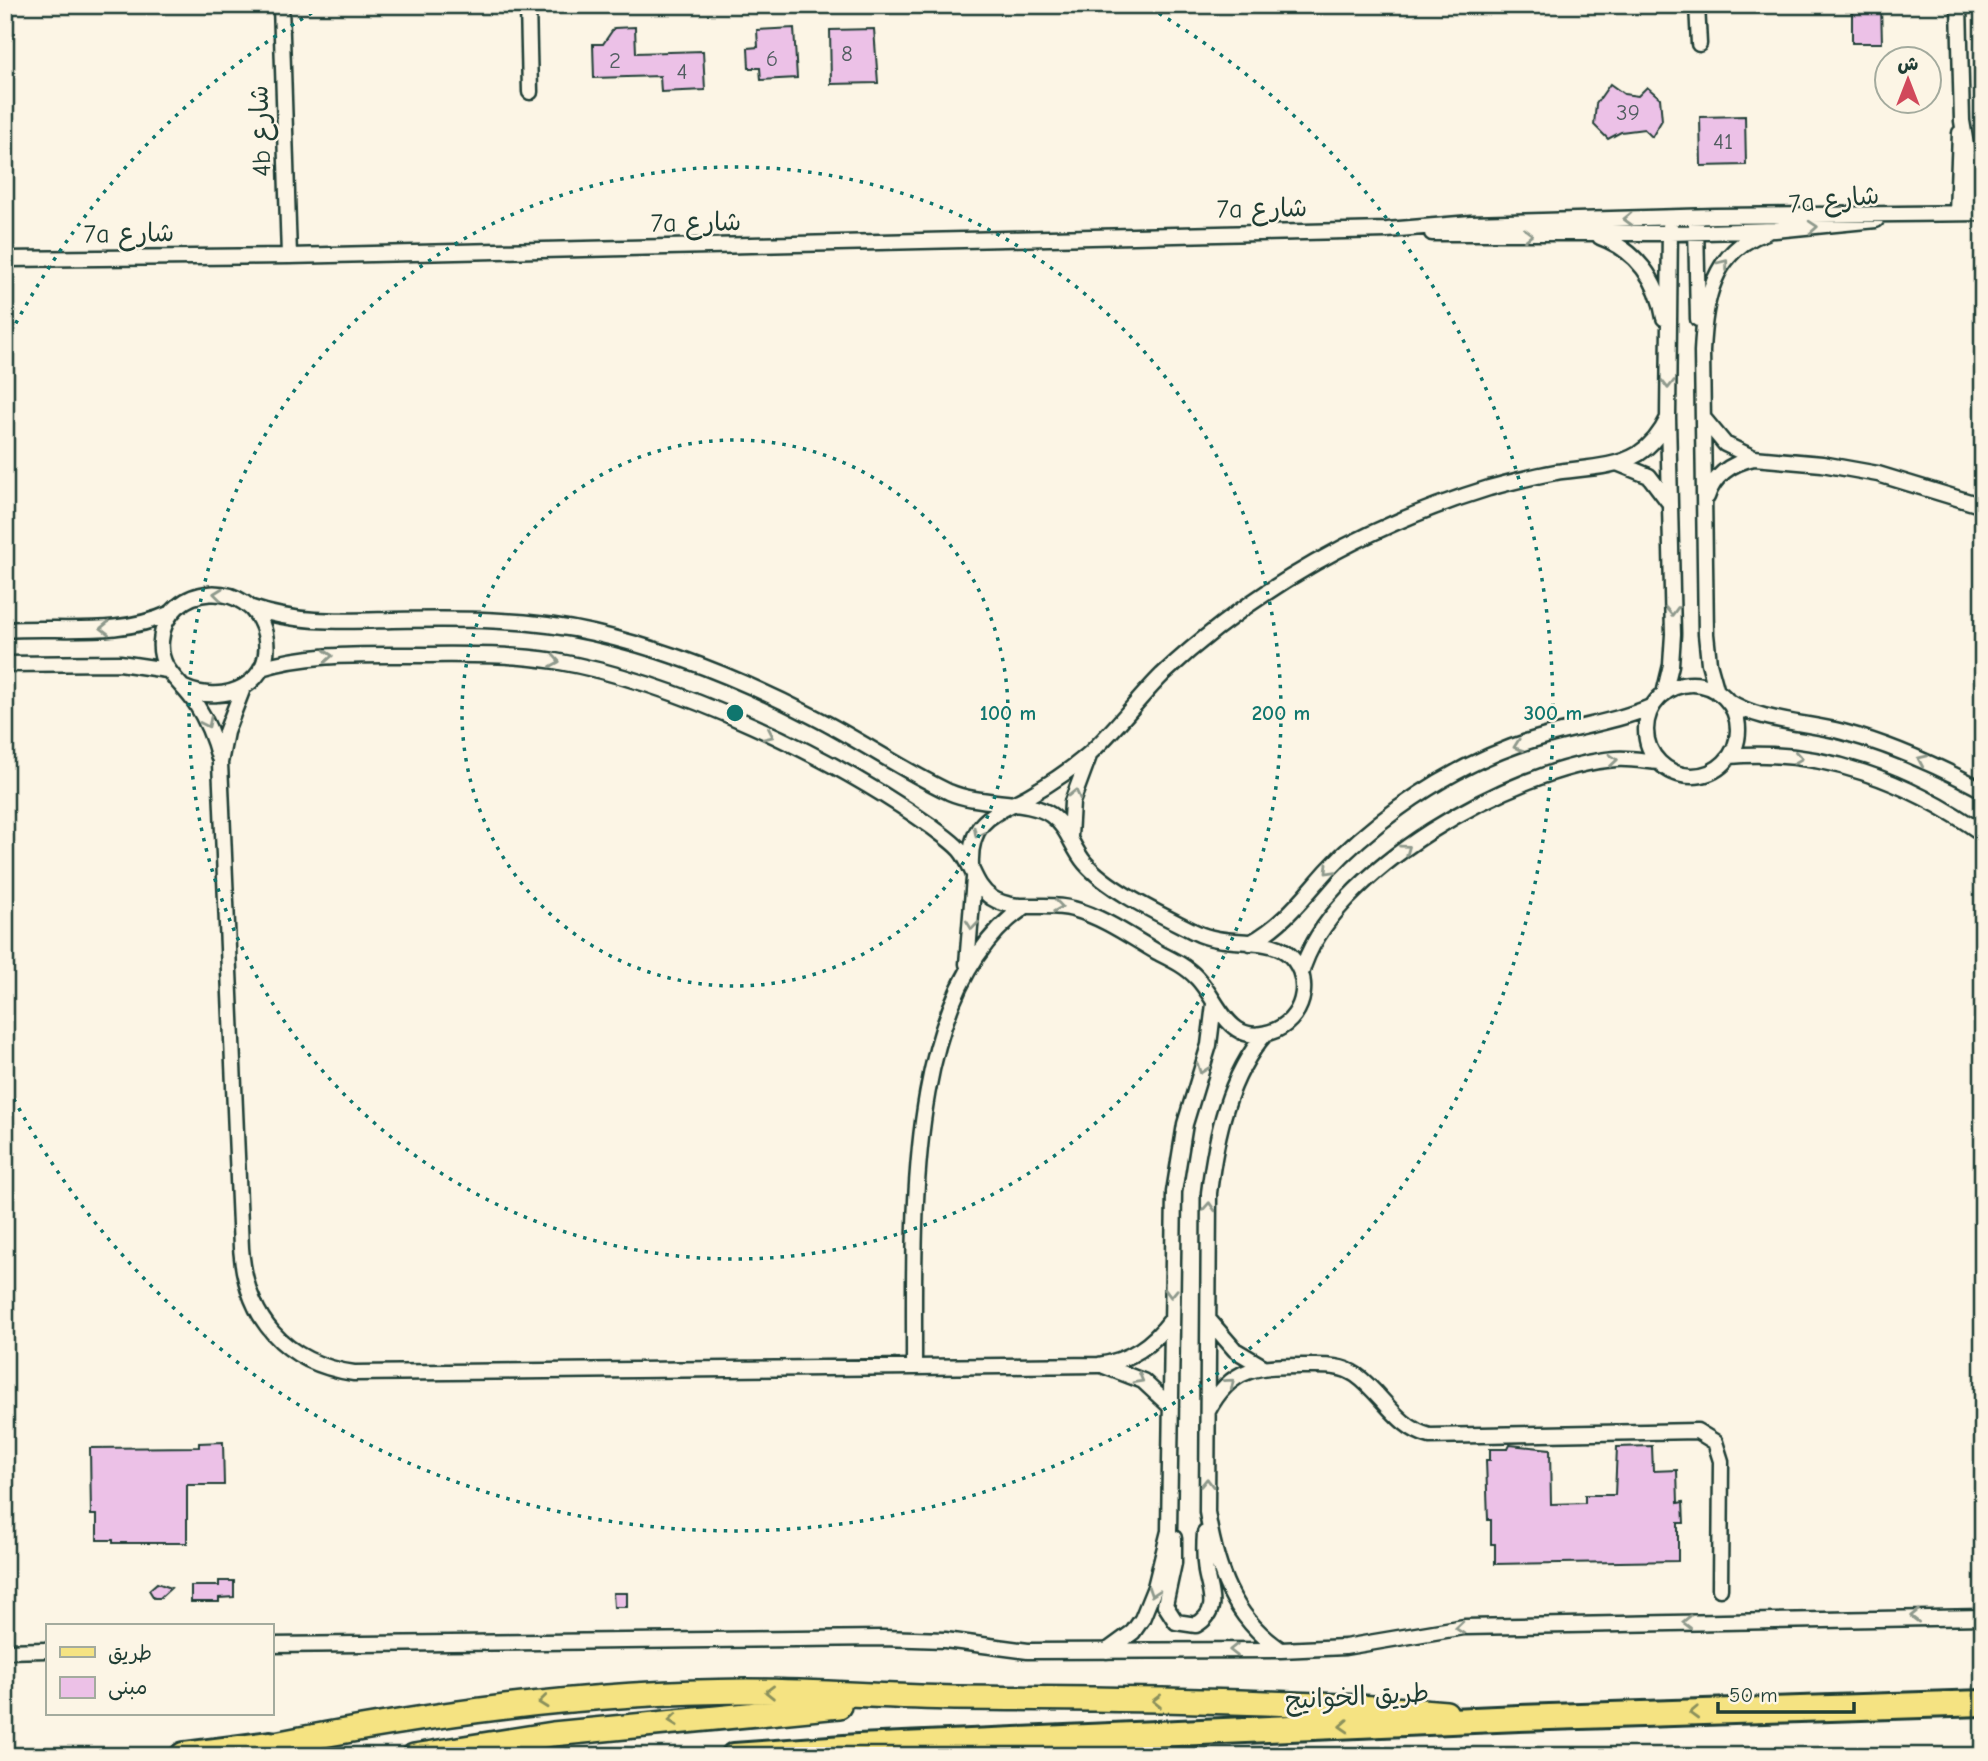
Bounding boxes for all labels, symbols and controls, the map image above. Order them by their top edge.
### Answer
house number: 8 [841,40,853,67]
house number: 6 [766,45,778,72]
north arrow [1872,46,1942,116]
house number: 2 [609,47,621,74]
text: ش [1898,53,1919,75]
house number: 4 [676,58,688,85]
street label: 4b شارع [244,85,280,177]
house number: 39 [1616,99,1640,126]
house number: 41 [1713,128,1733,155]
street label: 7a شارع [1787,180,1881,222]
street label: 7a شارع [1216,193,1308,227]
street label: 7a شارع [650,207,742,241]
one-way arrow [1622,211,1633,227]
street label: 7a شارع [83,218,175,252]
one-way arrow [1808,220,1819,235]
one-way arrow [1524,227,1534,243]
one-way arrow [1716,259,1729,272]
one-way arrow [1660,379,1676,390]
one-way arrow [212,587,223,602]
one-way arrow [1665,606,1680,617]
one-way arrow [100,620,110,636]
one-way arrow [322,648,333,663]
one-way arrow [549,653,561,668]
centre of rings [723,701,747,725]
text: 100 m [980,701,1036,725]
text: 200 m [1252,701,1310,725]
text: 300 m [1524,701,1582,725]
one-way arrow [198,716,212,728]
one-way arrow [762,727,774,741]
one-way arrow [1512,738,1524,752]
one-way arrow [1793,750,1804,765]
one-way arrow [1608,753,1619,768]
one-way arrow [1916,754,1929,768]
one-way arrow [1067,788,1081,800]
one-way arrow [972,825,986,838]
one-way arrow [1398,844,1411,857]
one-way arrow [1325,862,1338,875]
one-way arrow [1052,899,1064,914]
one-way arrow [965,920,980,931]
one-way arrow [1196,1063,1210,1075]
one-way arrow [1201,1201,1216,1212]
one-way arrow [1163,1289,1179,1299]
one-way arrow [1131,1371,1144,1384]
one-way arrow [1222,1379,1235,1391]
one-way arrow [1199,1478,1215,1488]
one-way arrow [1147,1586,1162,1598]
one-way arrow [1909,1609,1920,1624]
one-way arrow [1681,1614,1692,1629]
one-way arrow [1454,1620,1465,1635]
legend [46,1624,273,1716]
text: طريق [108,1641,152,1665]
one-way arrow [1228,1642,1239,1658]
scale bar [1718,1670,1855,1714]
text: مبنى [108,1675,147,1701]
street label: طريق الخوانيج [1284,1678,1430,1718]
text: 50 m [1729,1683,1778,1707]
one-way arrow [765,1684,776,1699]
one-way arrow [1151,1693,1162,1708]
one-way arrow [537,1694,548,1709]
one-way arrow [1688,1705,1699,1720]
one-way arrow [667,1712,678,1727]
one-way arrow [1339,1718,1350,1733]

